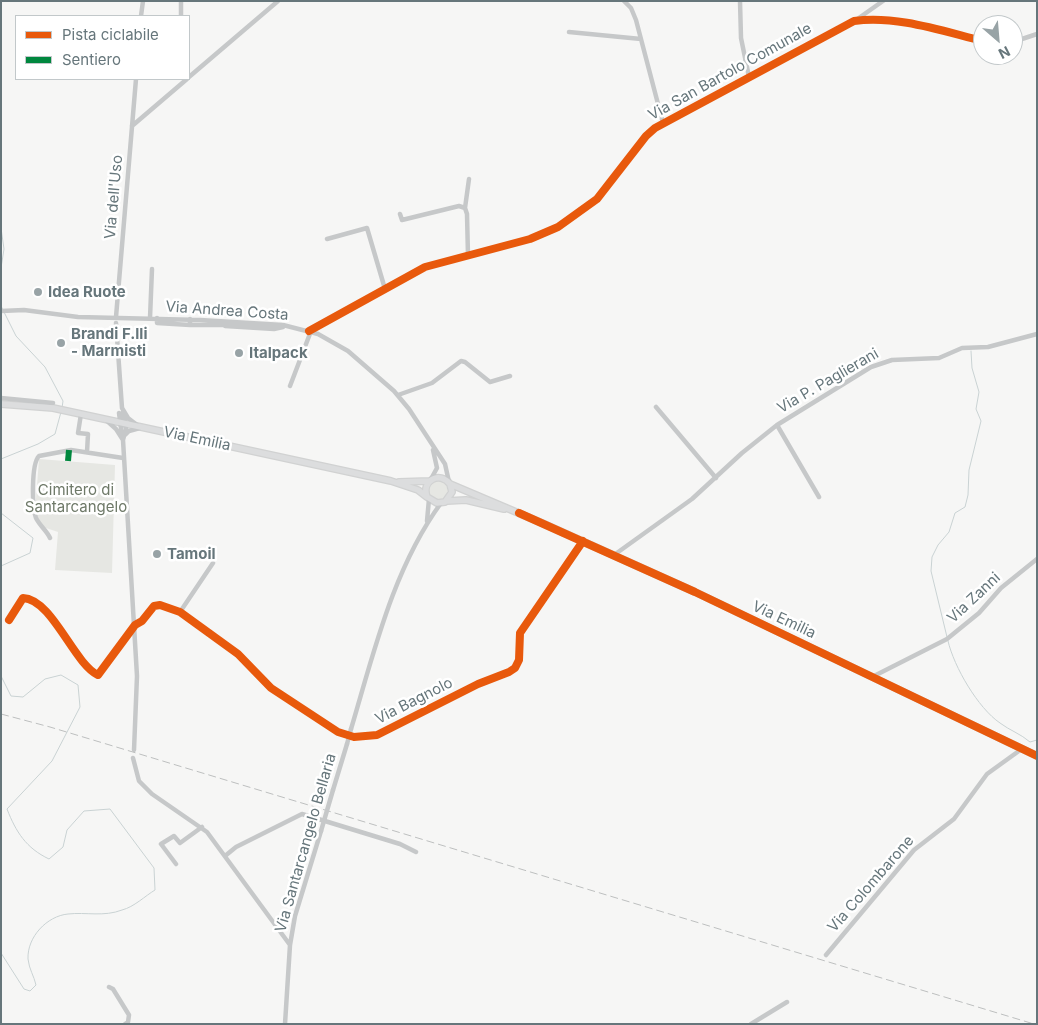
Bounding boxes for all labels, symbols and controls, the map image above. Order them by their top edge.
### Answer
legend [15,15,190,80]
north arrow [973,15,1023,65]
street label: Via San Bartolo Comunale [645,20,815,124]
text: Pista ciclabile [62,25,159,44]
text: N [996,43,1013,63]
text: Sentiero [62,50,121,69]
street label: Via dell'Uso [101,154,127,240]
place label: Idea Ruote [48,283,126,301]
marker: Idea Ruote [32,286,44,298]
street label: Via Andrea Costa [165,298,289,324]
place label: Brandi F.lli - Marmisti [71,325,147,360]
marker: Brandi F.lli - Marmisti [55,337,67,349]
place label: Italpack [249,344,308,362]
street label: Via P. Paglierani [774,345,882,417]
marker: Italpack [233,347,245,359]
street label: Via Emilia [162,423,232,455]
park label: Cimitero di Santarcangelo [25,481,127,516]
place label: Tamoil [167,545,216,563]
marker: Tamoil [151,548,163,560]
street label: Via Zanni [944,569,1004,627]
street label: Via Emilia [749,597,819,643]
street label: Via Bagnolo [372,674,456,728]
street label: Via Santarcangelo Bellaria [272,751,340,935]
street label: Via Colombarone [824,832,918,936]

